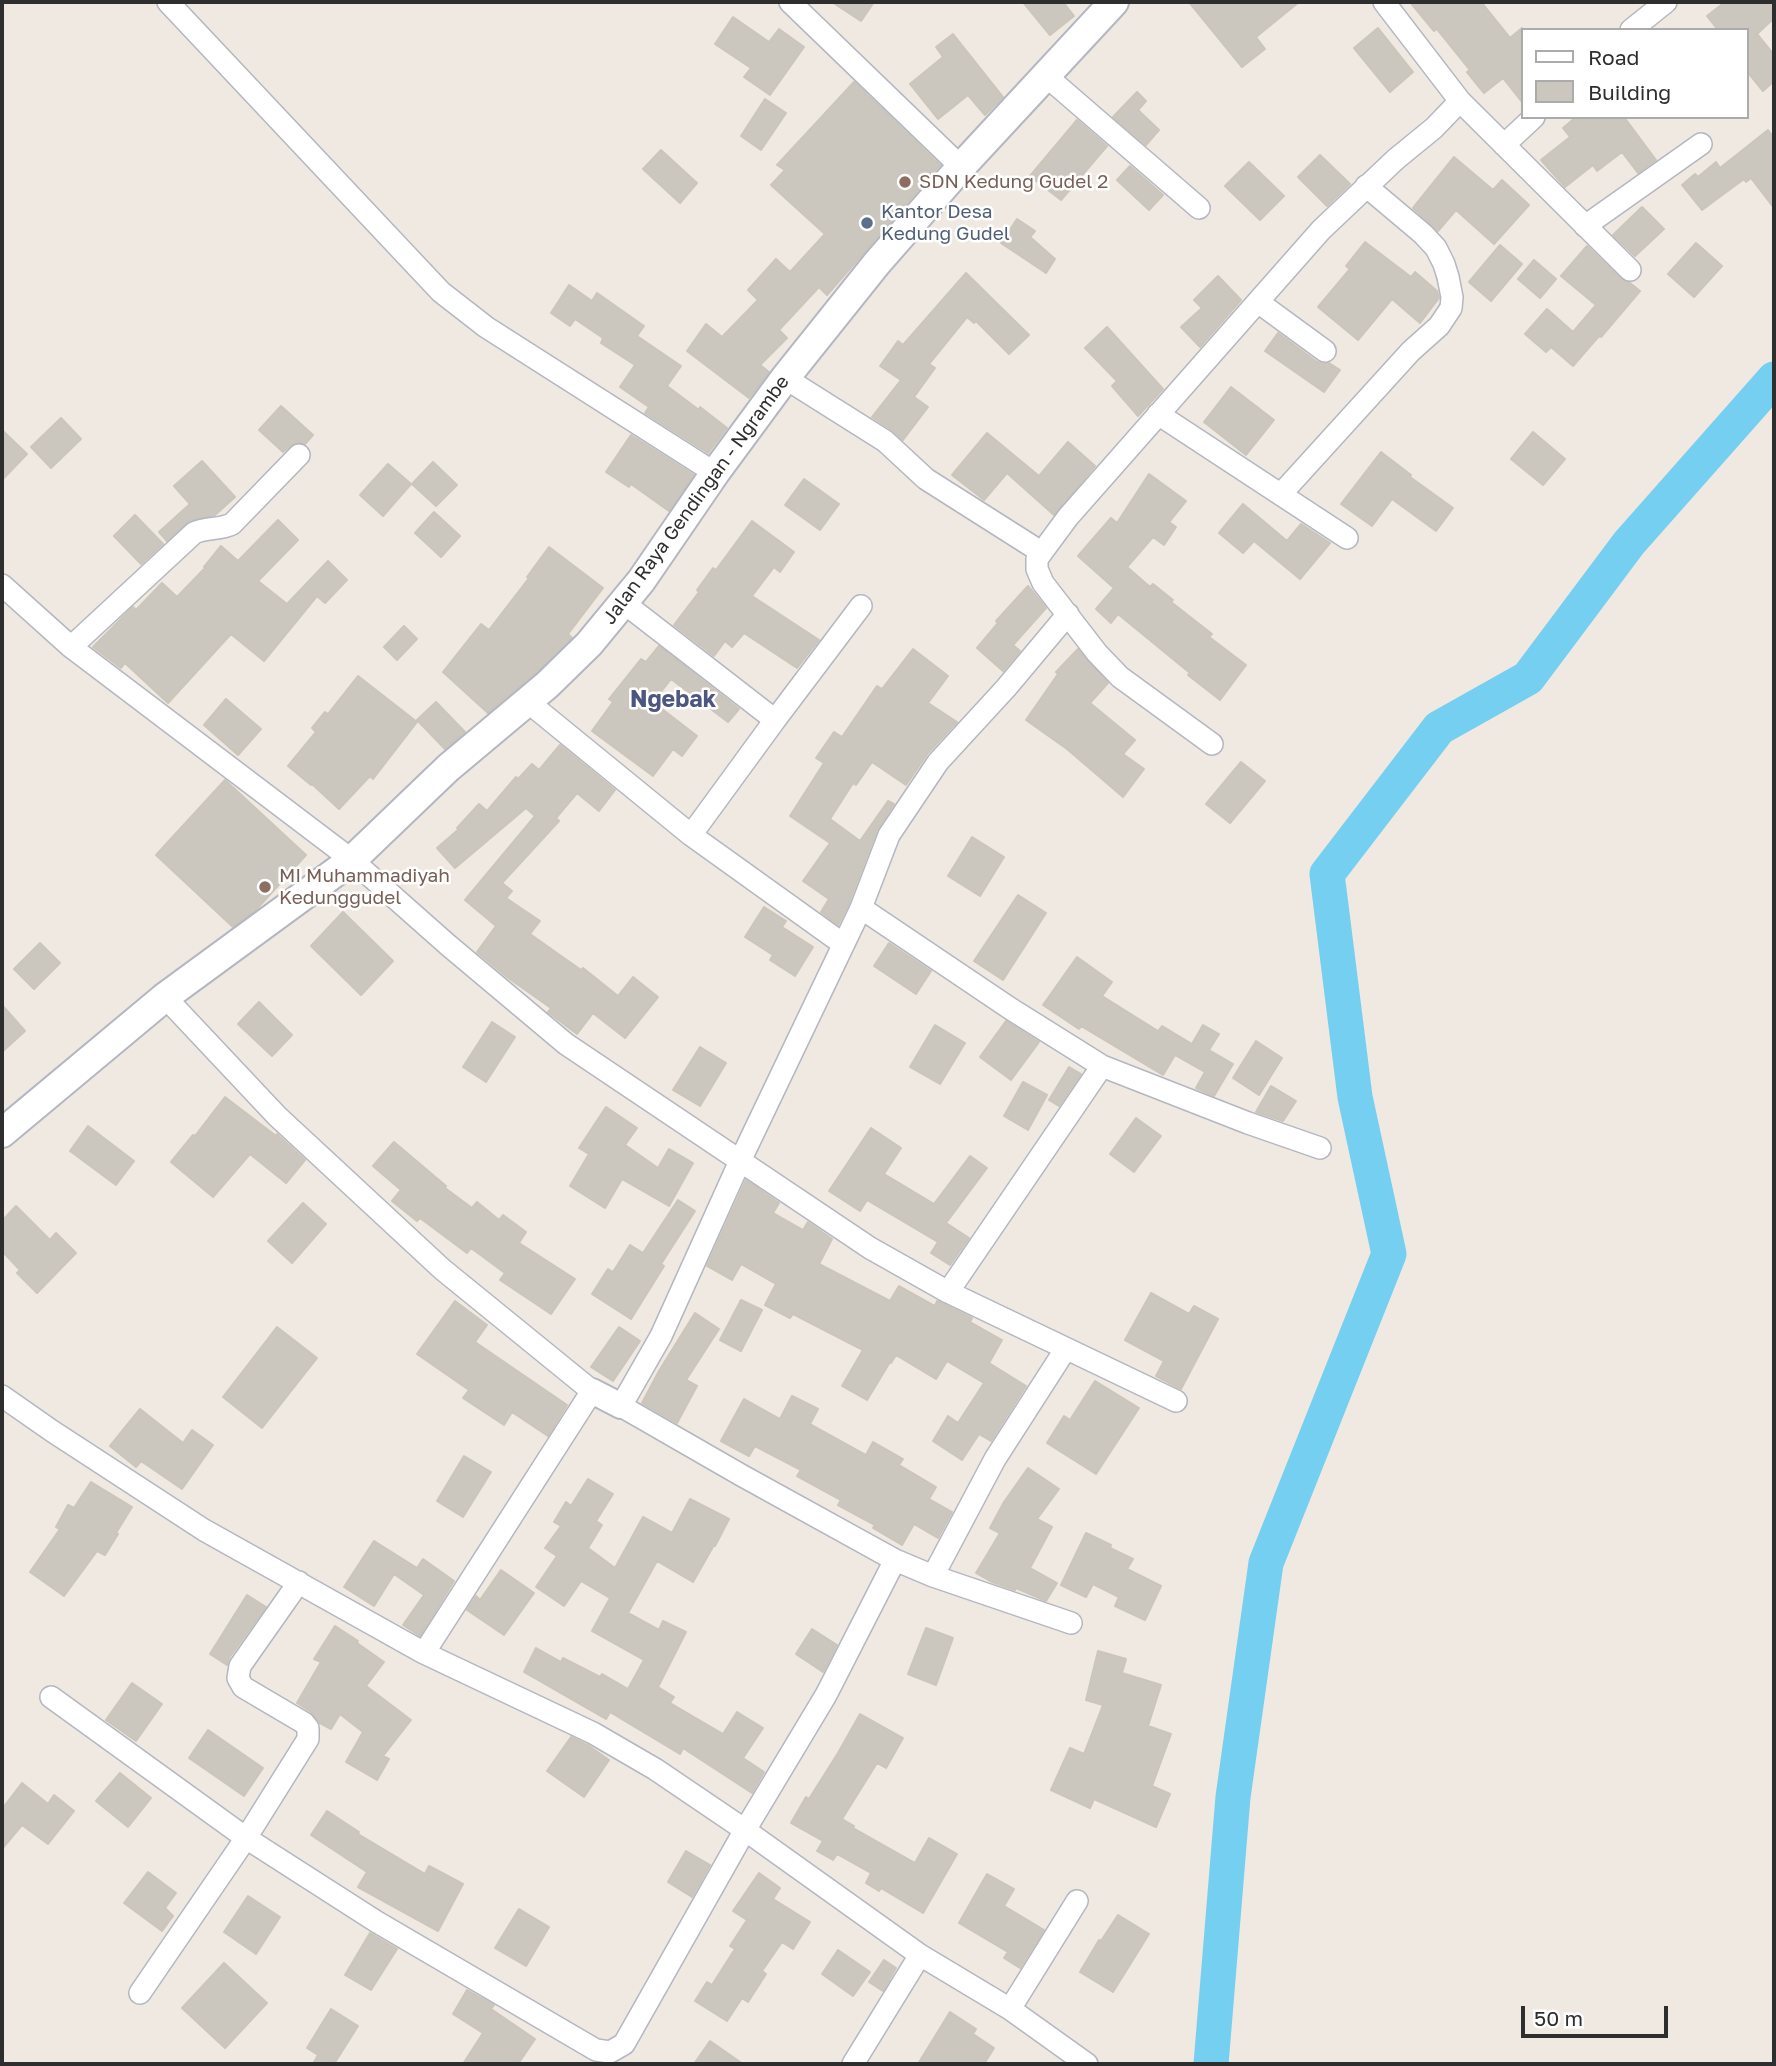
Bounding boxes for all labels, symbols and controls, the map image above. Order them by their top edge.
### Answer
legend [1520,28,1748,119]
text: Road [1588,44,1639,70]
text: Building [1588,79,1671,105]
place label: SDN Kedung Gudel 2 [919,171,1108,193]
marker: SDN Kedung Gudel 2 [897,174,913,190]
place label: Kantor Desa Kedung Gudel [881,201,1010,245]
marker: Kantor Desa Kedung Gudel [859,215,875,231]
street label: Jalan Raya Gendingan - Ngrambe [598,371,794,629]
district label: Ngebak [630,686,716,714]
place label: MI Muhammadiyah Kedunggudel [279,865,450,909]
marker: MI Muhammadiyah Kedunggudel [257,879,273,895]
scale bar [1524,1993,1671,2037]
text: 50 m [1534,2005,1583,2031]

